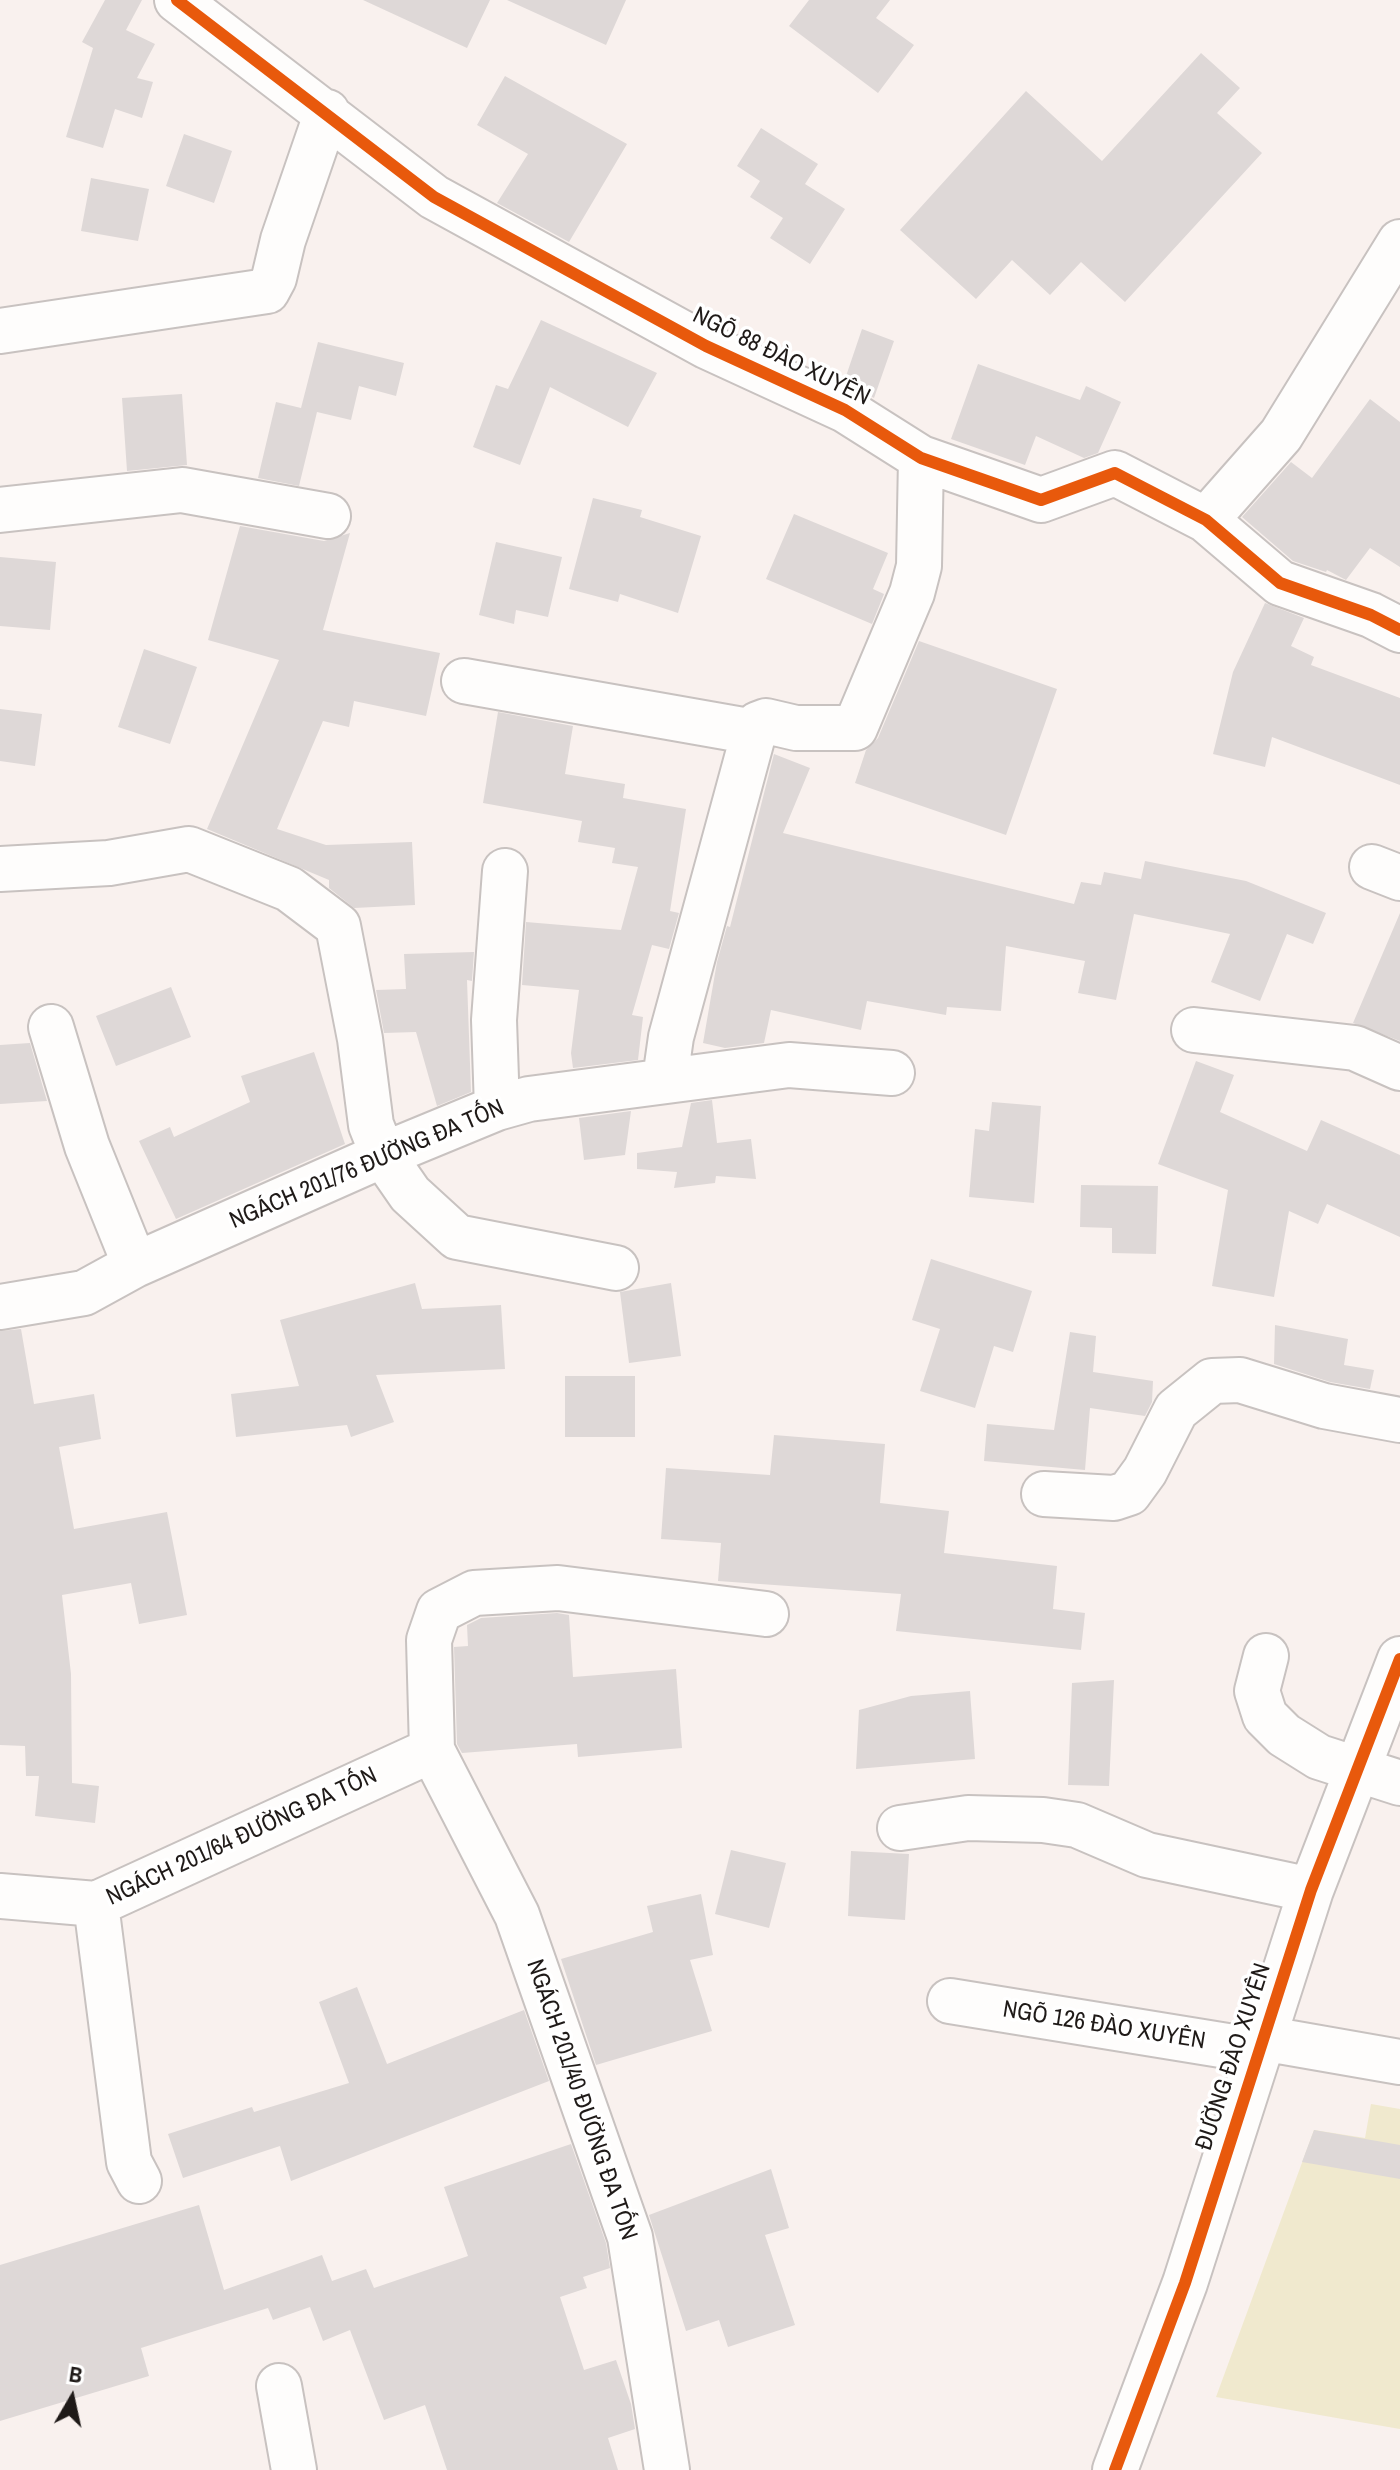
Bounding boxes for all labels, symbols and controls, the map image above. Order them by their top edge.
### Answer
street label: NGÕ 88 ĐÀO XUYÊN [688,302,874,412]
street label: NGÁCH 201/76 ĐƯỜNG ĐA TỐN [226,1094,508,1236]
street label: NGÁCH 201/64 ĐƯỜNG ĐA TỐN [102,1762,382,1912]
street label: NGÁCH 201/40 ĐƯỜNG ĐA TỐN [519,1956,643,2244]
street label: ĐƯỜNG ĐÀO XUYÊN [1190,1960,1278,2154]
street label: NGÕ 126 ĐÀO XUYÊN [1001,1996,1207,2056]
north arrow [32,2358,112,2438]
text: B [67,2358,85,2390]

